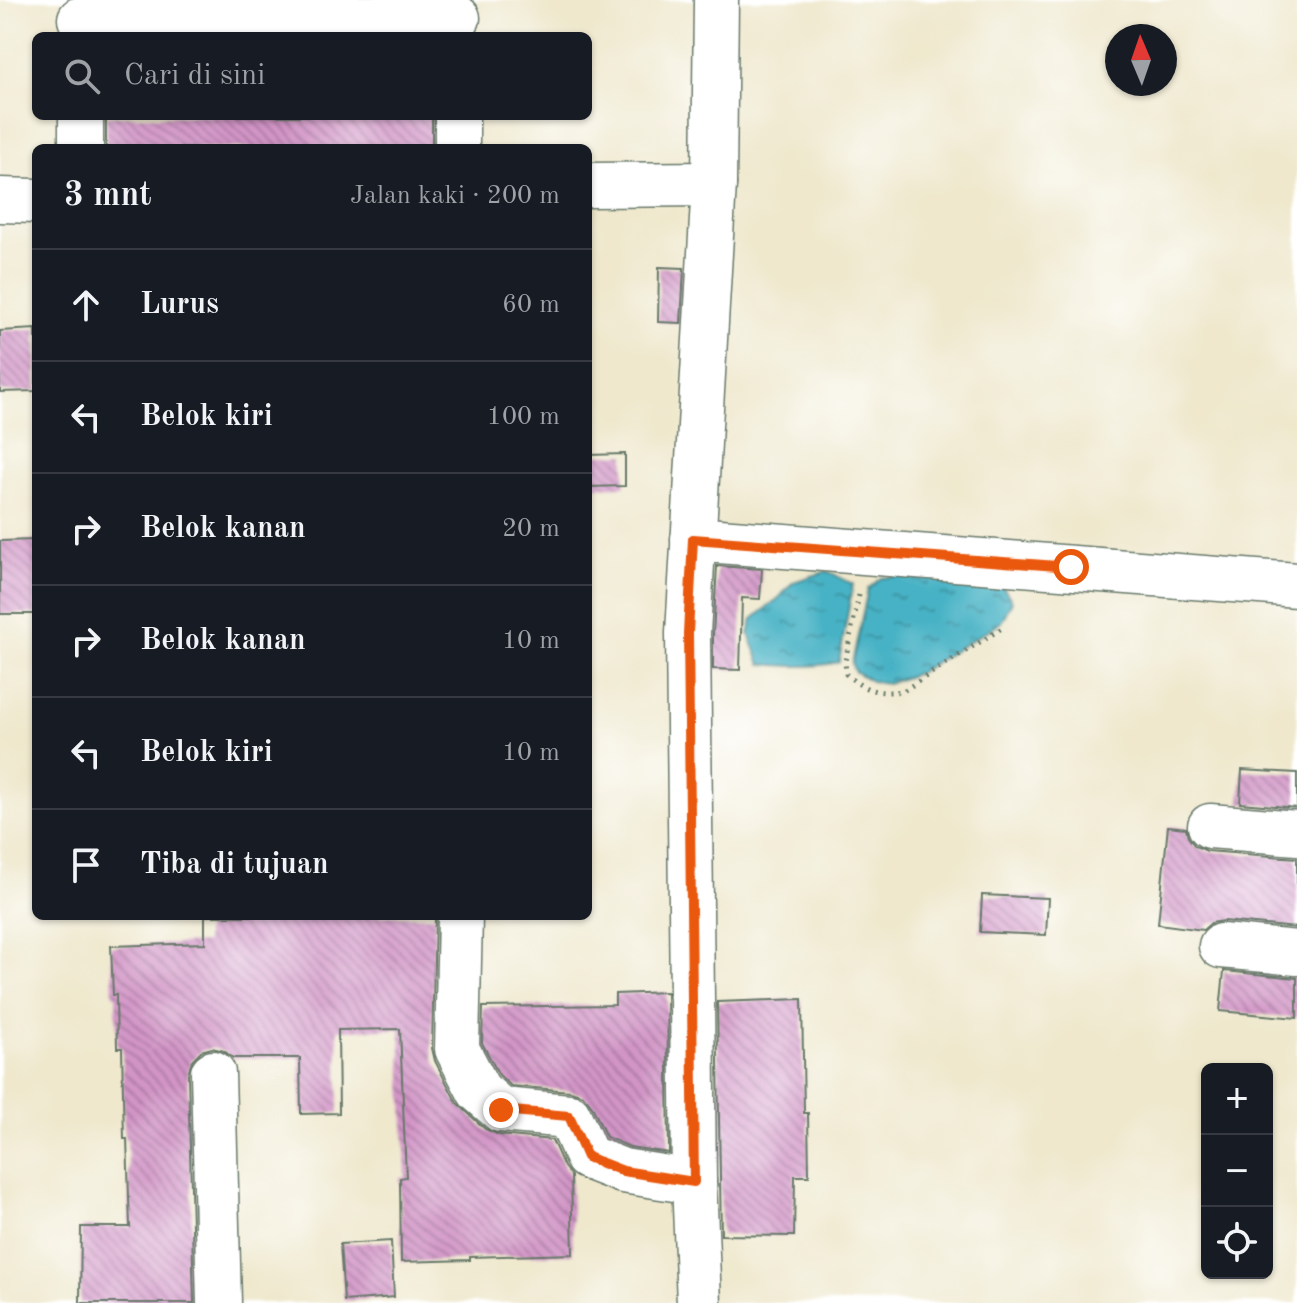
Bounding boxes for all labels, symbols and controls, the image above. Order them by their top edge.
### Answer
north arrow [1105,24,1177,96]
search box [32,32,592,120]
icon: search [60,54,104,98]
text: Cari di sini [124,61,265,91]
text: 3 mnt [64,179,152,213]
text: Jalan kaki · 200 m [350,183,560,209]
icon: ahead [64,283,108,327]
text: Lurus [140,290,219,320]
text: 60 m [502,292,560,318]
icon: left [64,395,108,439]
text: Belok kiri [140,402,273,432]
text: 100 m [487,404,560,430]
icon: right [64,507,108,551]
text: Belok kanan [140,514,306,544]
text: 20 m [502,516,560,542]
route start [1053,549,1089,585]
icon: right [64,619,108,663]
text: Belok kanan [140,626,306,656]
text: 10 m [502,628,560,654]
icon: left [64,731,108,775]
text: Belok kiri [140,738,273,768]
text: 10 m [502,740,560,766]
icon: arrive [64,843,108,887]
text: Tiba di tujuan [140,850,329,880]
map controls [1201,1063,1273,1279]
button: + [1201,1063,1273,1135]
route end [483,1092,519,1128]
button: − [1201,1135,1273,1207]
button: locate [1201,1207,1273,1279]

